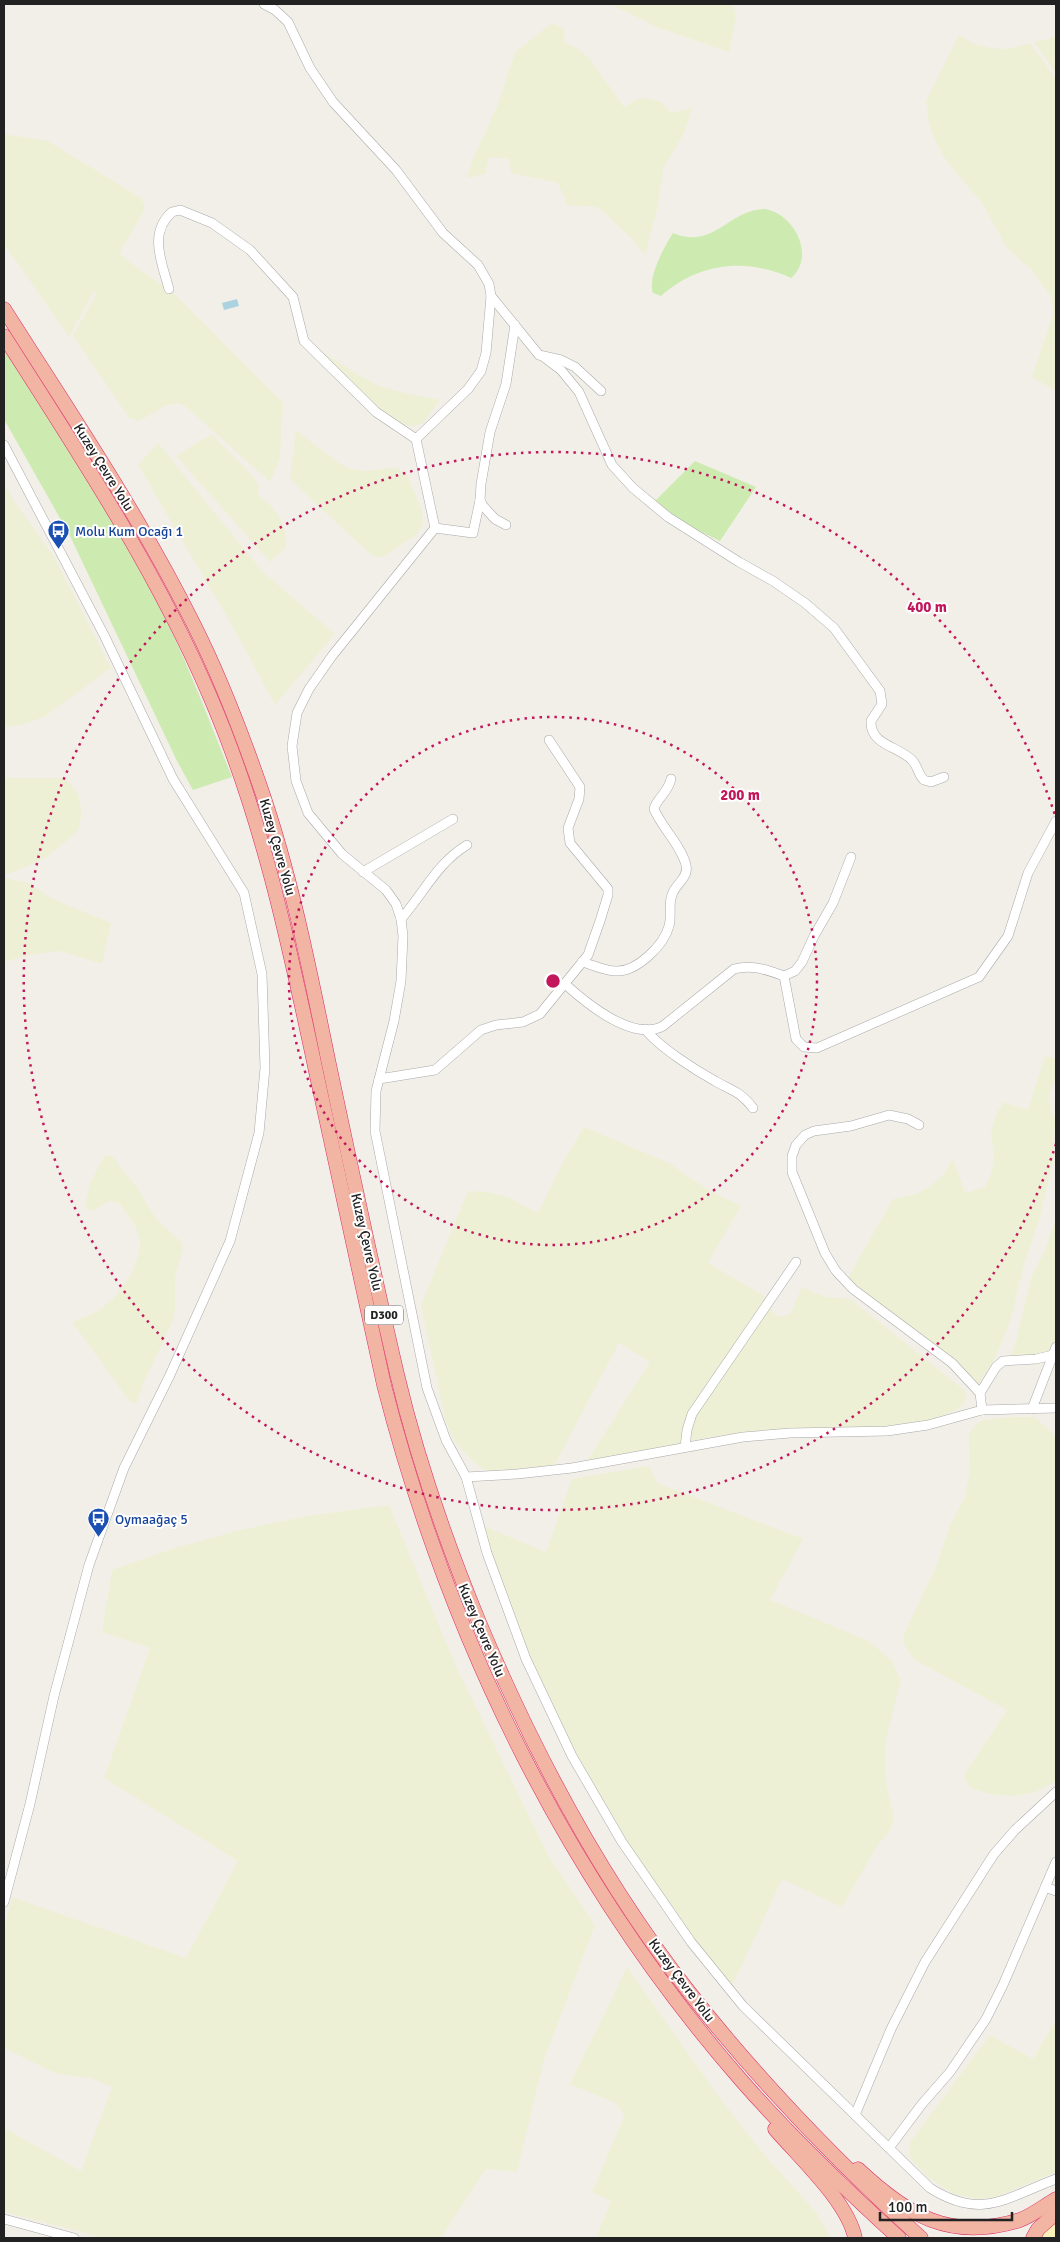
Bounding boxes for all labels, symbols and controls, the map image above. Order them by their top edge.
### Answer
street label: Kuzey Çevre Yolu [70,420,137,514]
bus stop icon: Molu Kum Ocağı 1 [47,519,71,550]
place label: Molu Kum Ocağı 1 [75,523,183,540]
text: 400 m [907,598,947,616]
text: 200 m [720,786,760,804]
street label: Kuzey Çevre Yolu [256,797,299,898]
centre of rings [544,972,562,990]
street label: Kuzey Çevre Yolu [347,1192,386,1293]
road number: D300 [365,1306,403,1324]
bus stop icon: Oymaağaç 5 [87,1507,111,1538]
place label: Oymaağaç 5 [115,1511,188,1528]
street label: Kuzey Çevre Yolu [454,1581,509,1680]
street label: Kuzey Çevre Yolu [645,1935,718,2025]
scale bar [880,2190,1012,2222]
text: 100 m [888,2198,928,2216]

